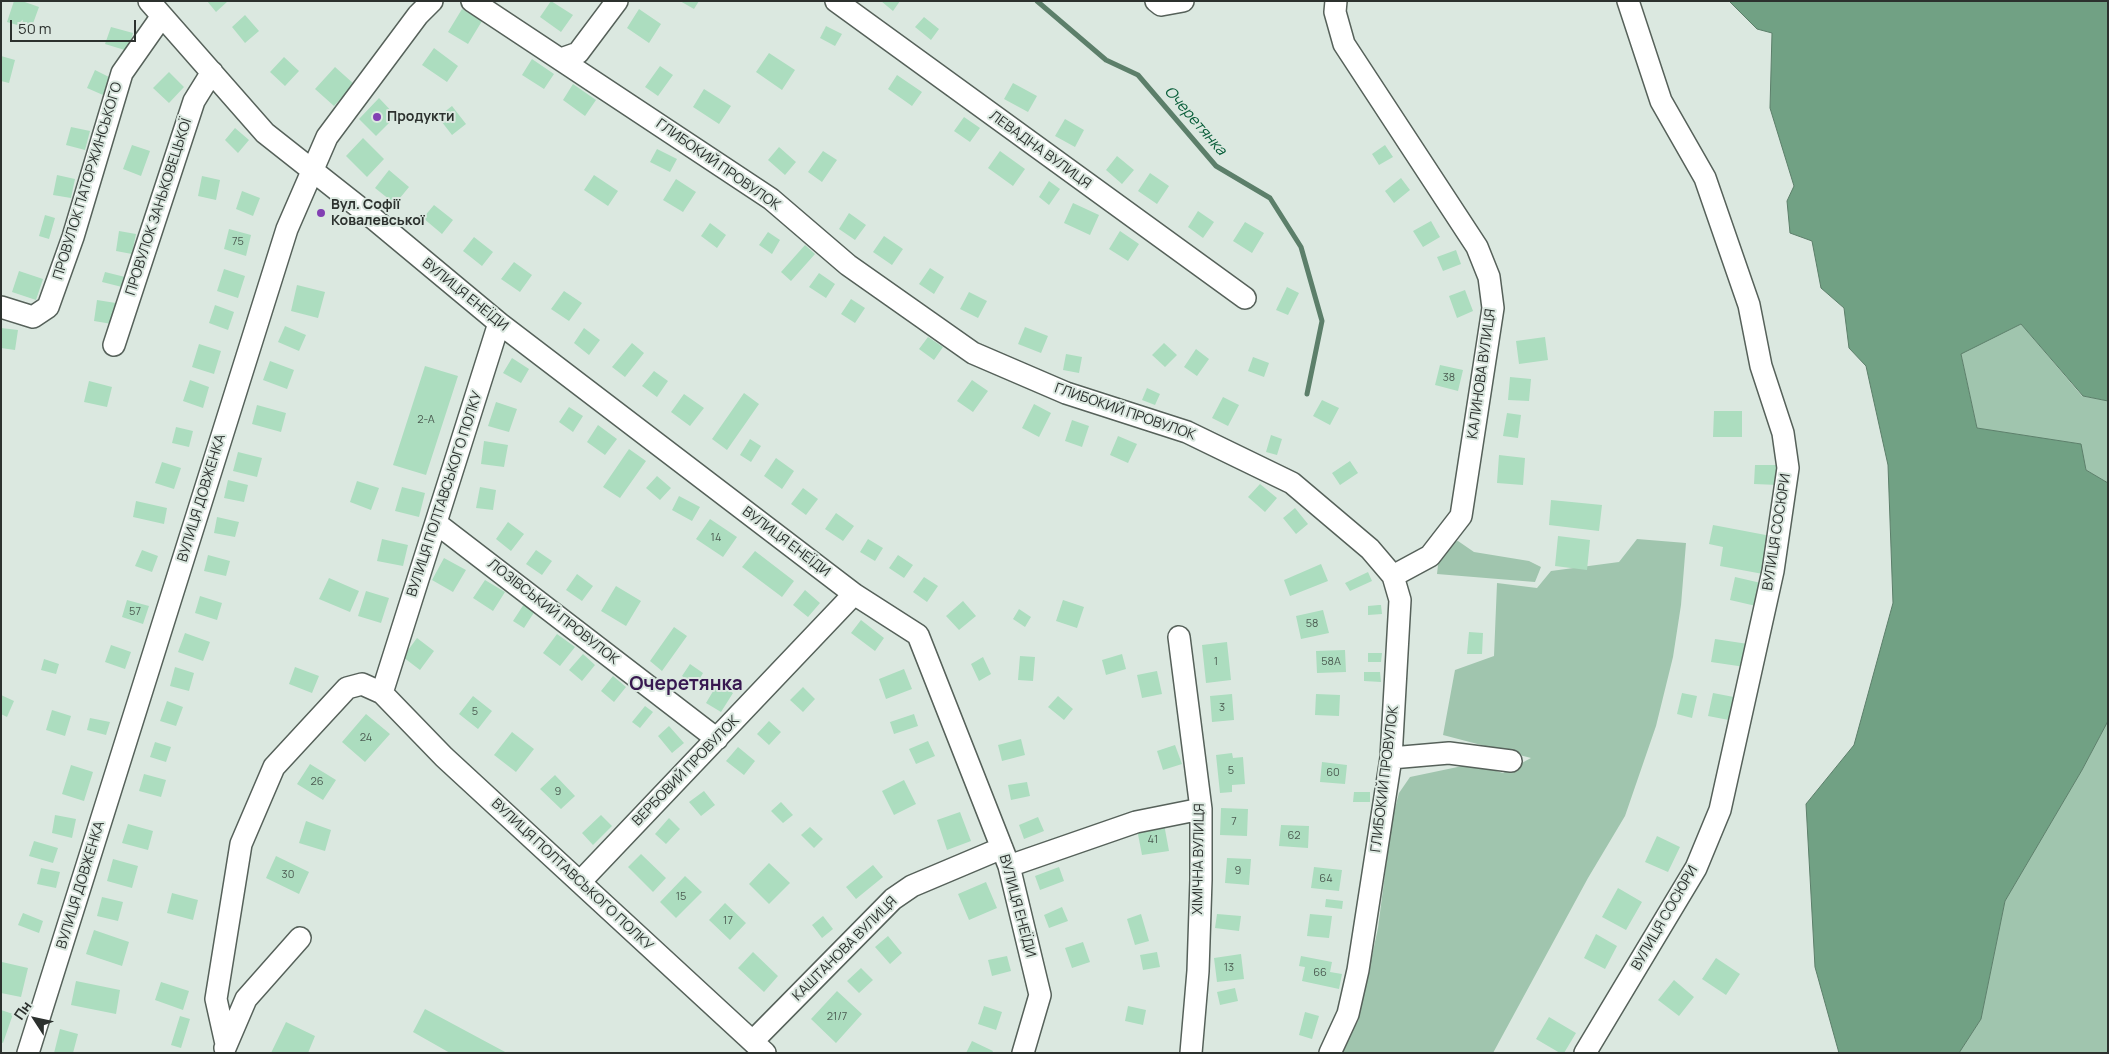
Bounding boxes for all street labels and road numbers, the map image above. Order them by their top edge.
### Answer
street label: ПРОВУЛОК ПАТОРЖИНСЬКОГО [50,80,126,282]
street label: ЛЕВАДНА ВУЛИЦЯ [986,108,1094,192]
street label: ПРОВУЛОК ЗАНЬКОВЕЦЬКОЇ [122,116,196,298]
street label: ГЛИБОКИЙ ПРОВУЛОК [653,116,783,214]
street label: ВУЛИЦЯ ЕНЕЇДИ [419,255,511,335]
street label: КАЛИНОВА ВУЛИЦЯ [1465,308,1499,440]
street label: ГЛИБОКИЙ ПРОВУЛОК [1052,380,1198,444]
street label: ВУЛИЦЯ ПОЛТАВСЬКОГО ПОЛКУ [404,389,486,599]
street label: ВУЛИЦЯ ДОВЖЕНКА [175,432,229,564]
street label: ВУЛИЦЯ СОСЮРИ [1759,472,1795,592]
street label: ВУЛИЦЯ ЕНЕЇДИ [739,503,833,581]
street label: ЛОЗІВСЬКИЙ ПРОВУЛОК [484,556,622,668]
street label: ГЛИБОКИЙ ПРОВУЛОК [1368,705,1402,853]
street label: ВЕРБОВИЙ ПРОВУЛОК [629,712,743,830]
street label: ВУЛИЦЯ ПОЛТАВСЬКОГО ПОЛКУ [488,796,656,954]
street label: ХІМІЧНА ВУЛИЦЯ [1190,803,1208,915]
street label: ВУЛИЦЯ ДОВЖЕНКА [54,819,108,951]
street label: ВУЛИЦЯ ЕНЕЇДИ [995,853,1039,959]
street label: ВУЛИЦЯ СОСЮРИ [1628,863,1702,973]
street label: КАШТАНОВА ВУЛИЦЯ [789,893,901,1005]

